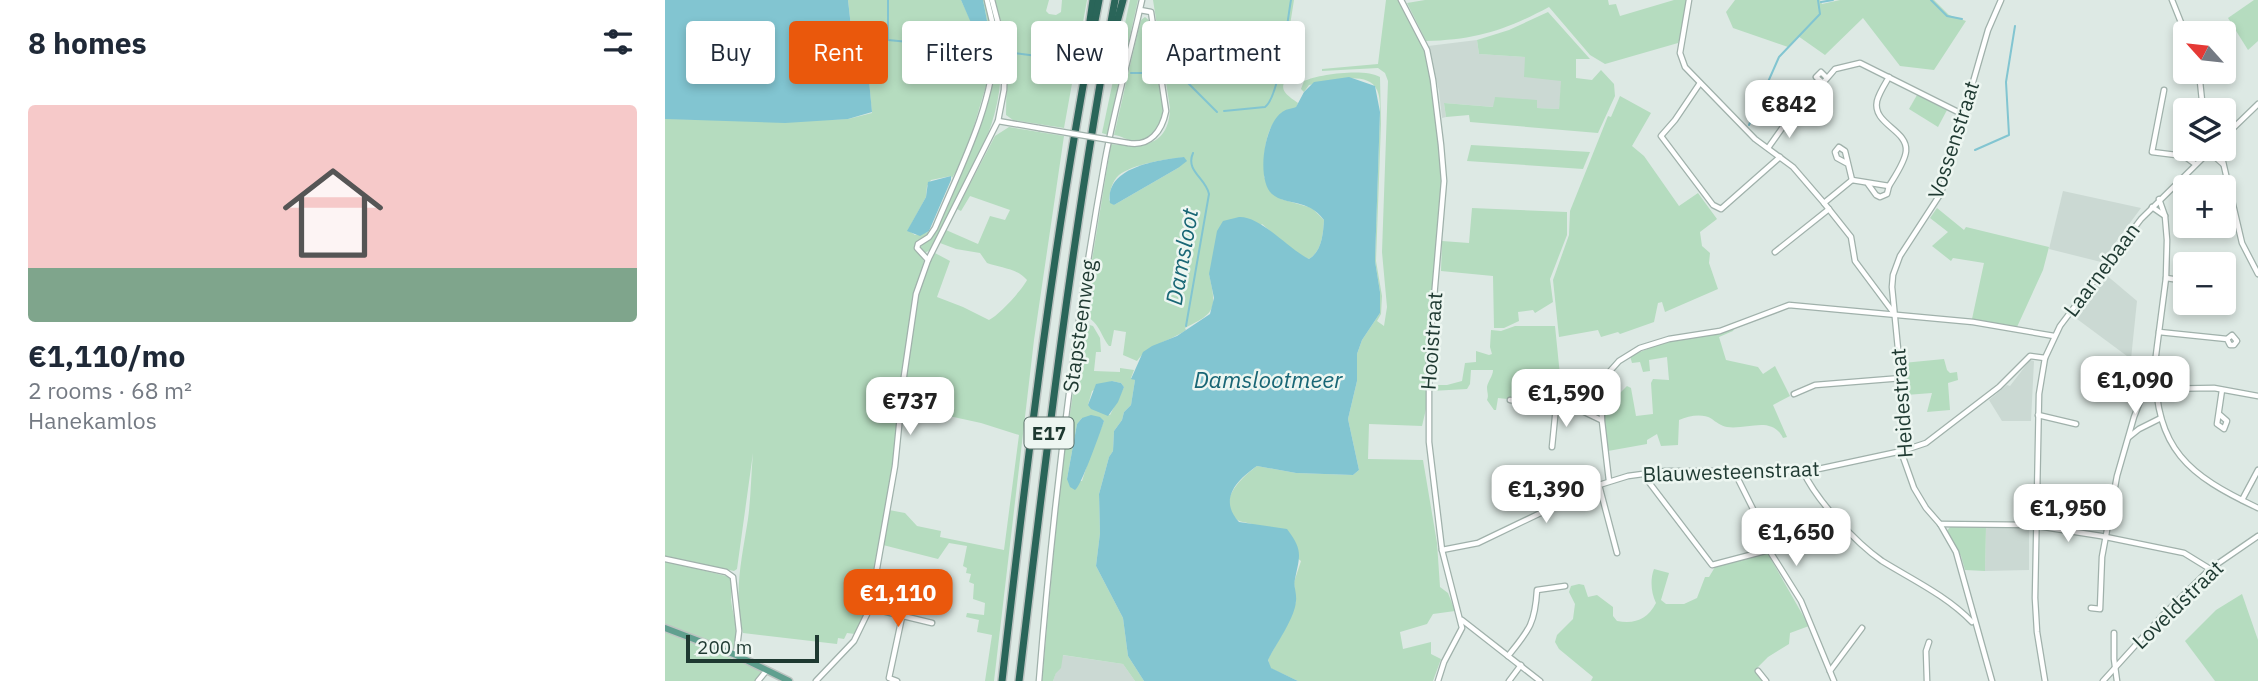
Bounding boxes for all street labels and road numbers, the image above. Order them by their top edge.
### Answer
street label: Vossenstraat [1921,77,1985,202]
street label: Laarnebaan [2057,217,2146,322]
street label: Stapsteenweg [1056,258,1102,394]
street label: Hooistraat [1414,291,1448,391]
street label: Heidestraat [1883,347,1919,459]
road number: E17 [1025,418,1073,448]
street label: Blauwesteenstraat [1642,454,1820,488]
street label: Loveldstraat [2126,554,2229,655]

